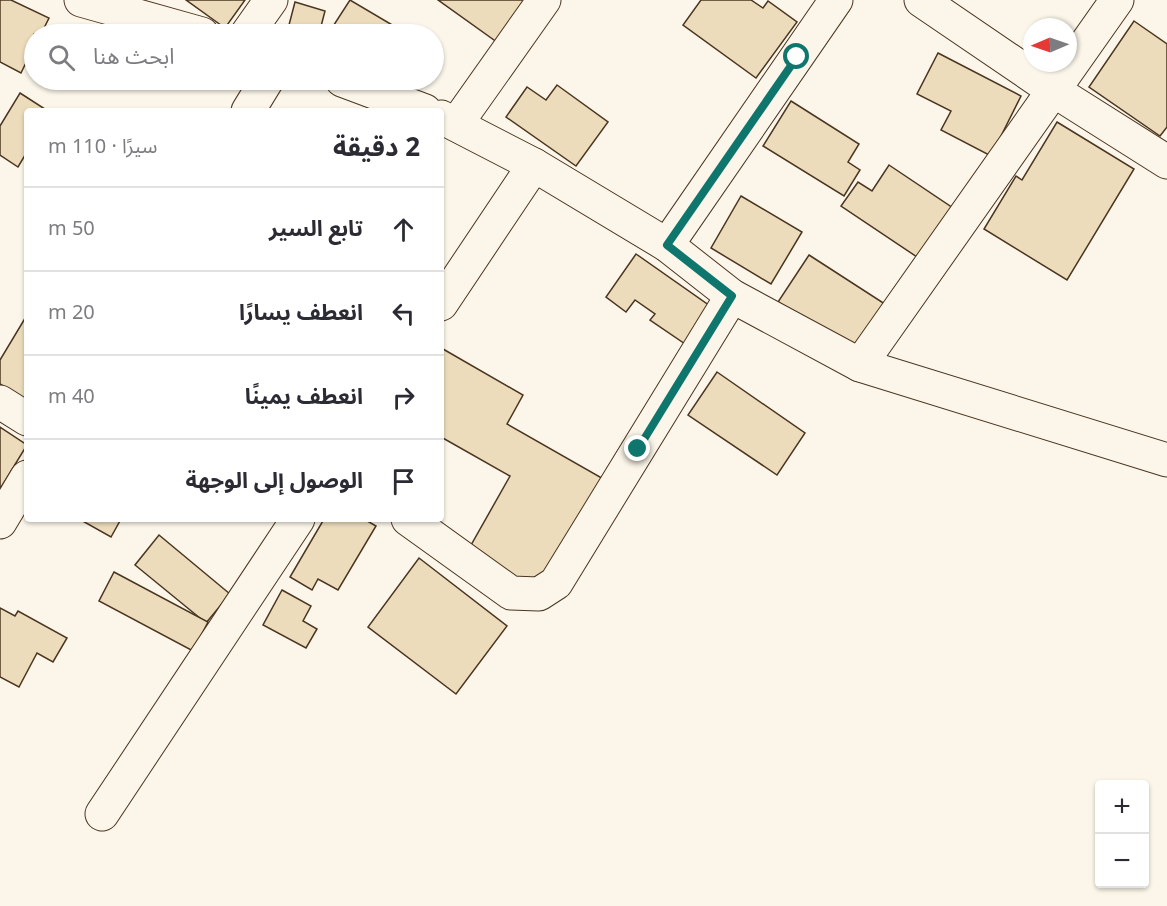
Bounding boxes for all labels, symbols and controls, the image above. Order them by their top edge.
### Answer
north arrow [1023,18,1077,72]
search box [24,24,444,90]
text: ابحث هنا [93,34,175,80]
icon: search [45,41,78,74]
route start [783,43,809,69]
text: 2 دقيقة [333,120,420,175]
text: سيرًا · 110 m [48,126,157,168]
text: تابع السير [269,206,363,252]
text: 50 m [48,208,95,250]
icon: ahead [387,213,420,246]
text: انعطف يسارًا [239,290,363,336]
text: 20 m [48,292,95,334]
icon: left [387,297,420,330]
text: انعطف يمينًا [245,374,363,420]
text: 40 m [48,376,95,418]
icon: right [387,381,420,414]
route end [624,435,650,461]
text: الوصول إلى الوجهة [185,458,363,504]
icon: arrive [387,465,420,498]
map controls [1095,780,1149,888]
button: + [1095,780,1149,834]
button: − [1095,834,1149,888]

